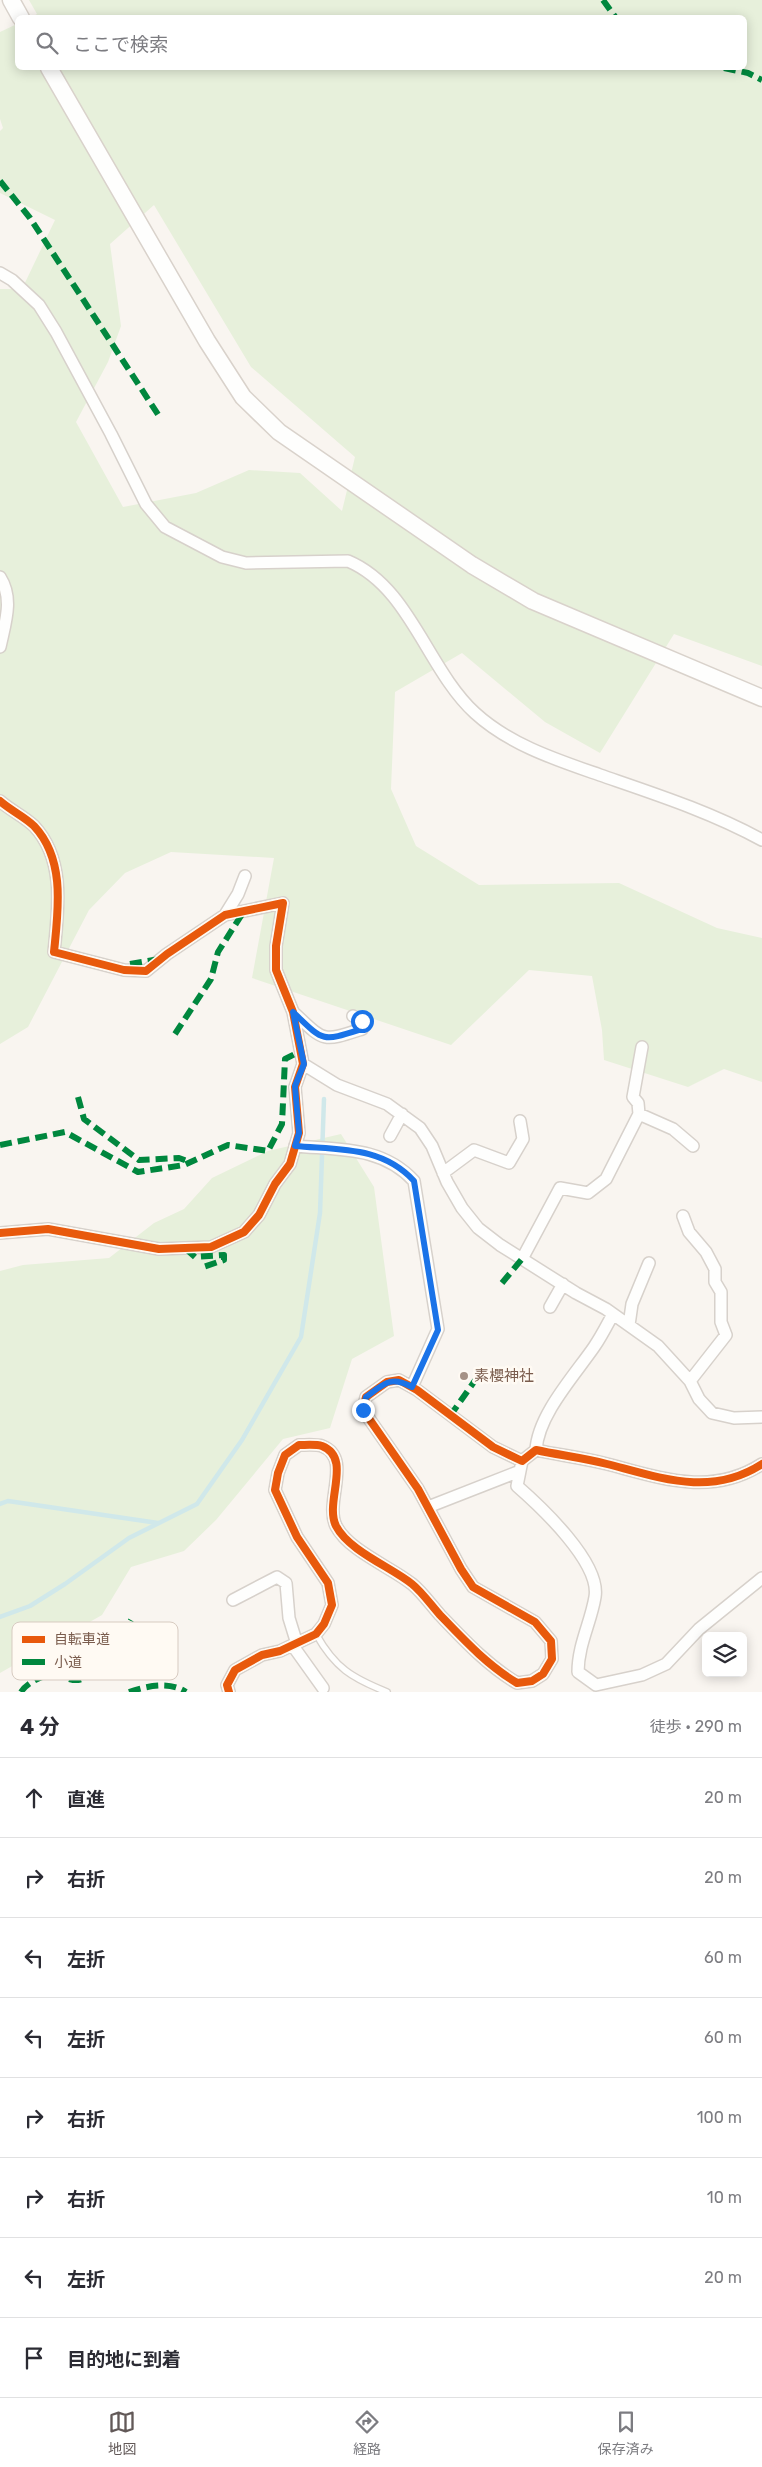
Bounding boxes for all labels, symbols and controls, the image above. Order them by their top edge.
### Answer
search box [15,15,747,70]
icon: search [33,29,61,57]
text: ここで検索 [73,33,168,56]
route start [351,1010,374,1033]
place label: 素櫻神社 [474,1367,534,1385]
marker: 素櫻神社 [458,1370,470,1382]
route end [352,1399,375,1422]
legend [12,1622,178,1680]
text: 自転車道 [54,1631,110,1648]
map controls [702,1632,747,1677]
button: layers [702,1632,747,1677]
text: 小道 [54,1654,82,1671]
text: 4 分 [20,1714,60,1739]
text: 徒歩 · 290 m [650,1717,742,1736]
icon: ahead [20,1784,48,1812]
text: 直進 [67,1788,105,1811]
text: 20 m [704,1788,742,1807]
icon: right [20,1864,48,1892]
text: 右折 [67,1868,105,1891]
text: 20 m [704,1868,742,1887]
icon: left [20,1944,48,1972]
text: 左折 [67,1948,105,1971]
text: 60 m [704,1948,742,1967]
icon: left [20,2024,48,2052]
text: 左折 [67,2028,105,2051]
text: 60 m [704,2028,742,2047]
icon: right [20,2104,48,2132]
text: 右折 [67,2108,105,2131]
text: 100 m [697,2108,742,2127]
icon: right [20,2184,48,2212]
text: 右折 [67,2188,105,2211]
text: 10 m [707,2188,742,2207]
icon: left [20,2264,48,2292]
text: 左折 [67,2268,105,2291]
text: 20 m [704,2268,742,2287]
icon: arrive [20,2344,48,2372]
text: 目的地に到着 [67,2348,181,2371]
tab: 地図 [108,2408,136,2458]
tab: 経路 [353,2408,381,2458]
tab: 保存済み [598,2408,654,2458]

